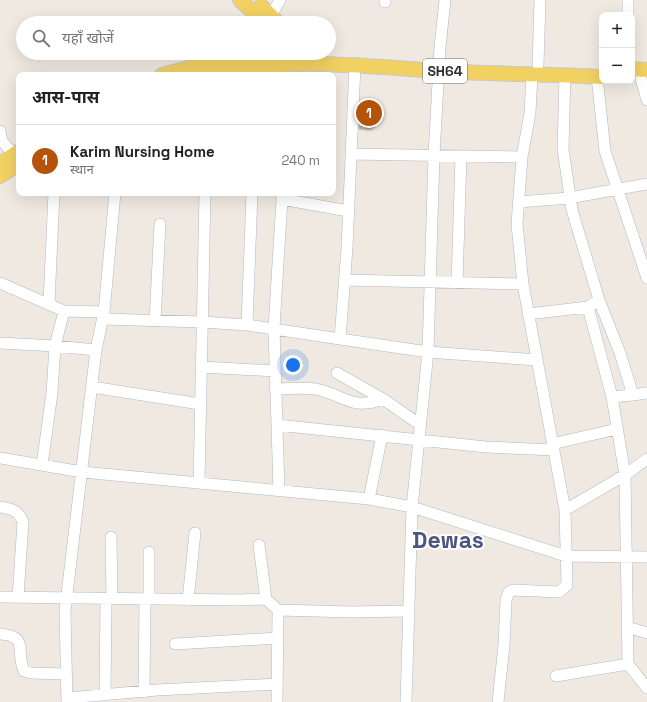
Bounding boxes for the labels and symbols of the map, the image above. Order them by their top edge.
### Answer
road number: SH64 [423,59,467,83]
pin: 1 [356,98,382,128]
your location [283,355,303,375]
district label: Dewas [412,525,484,555]

